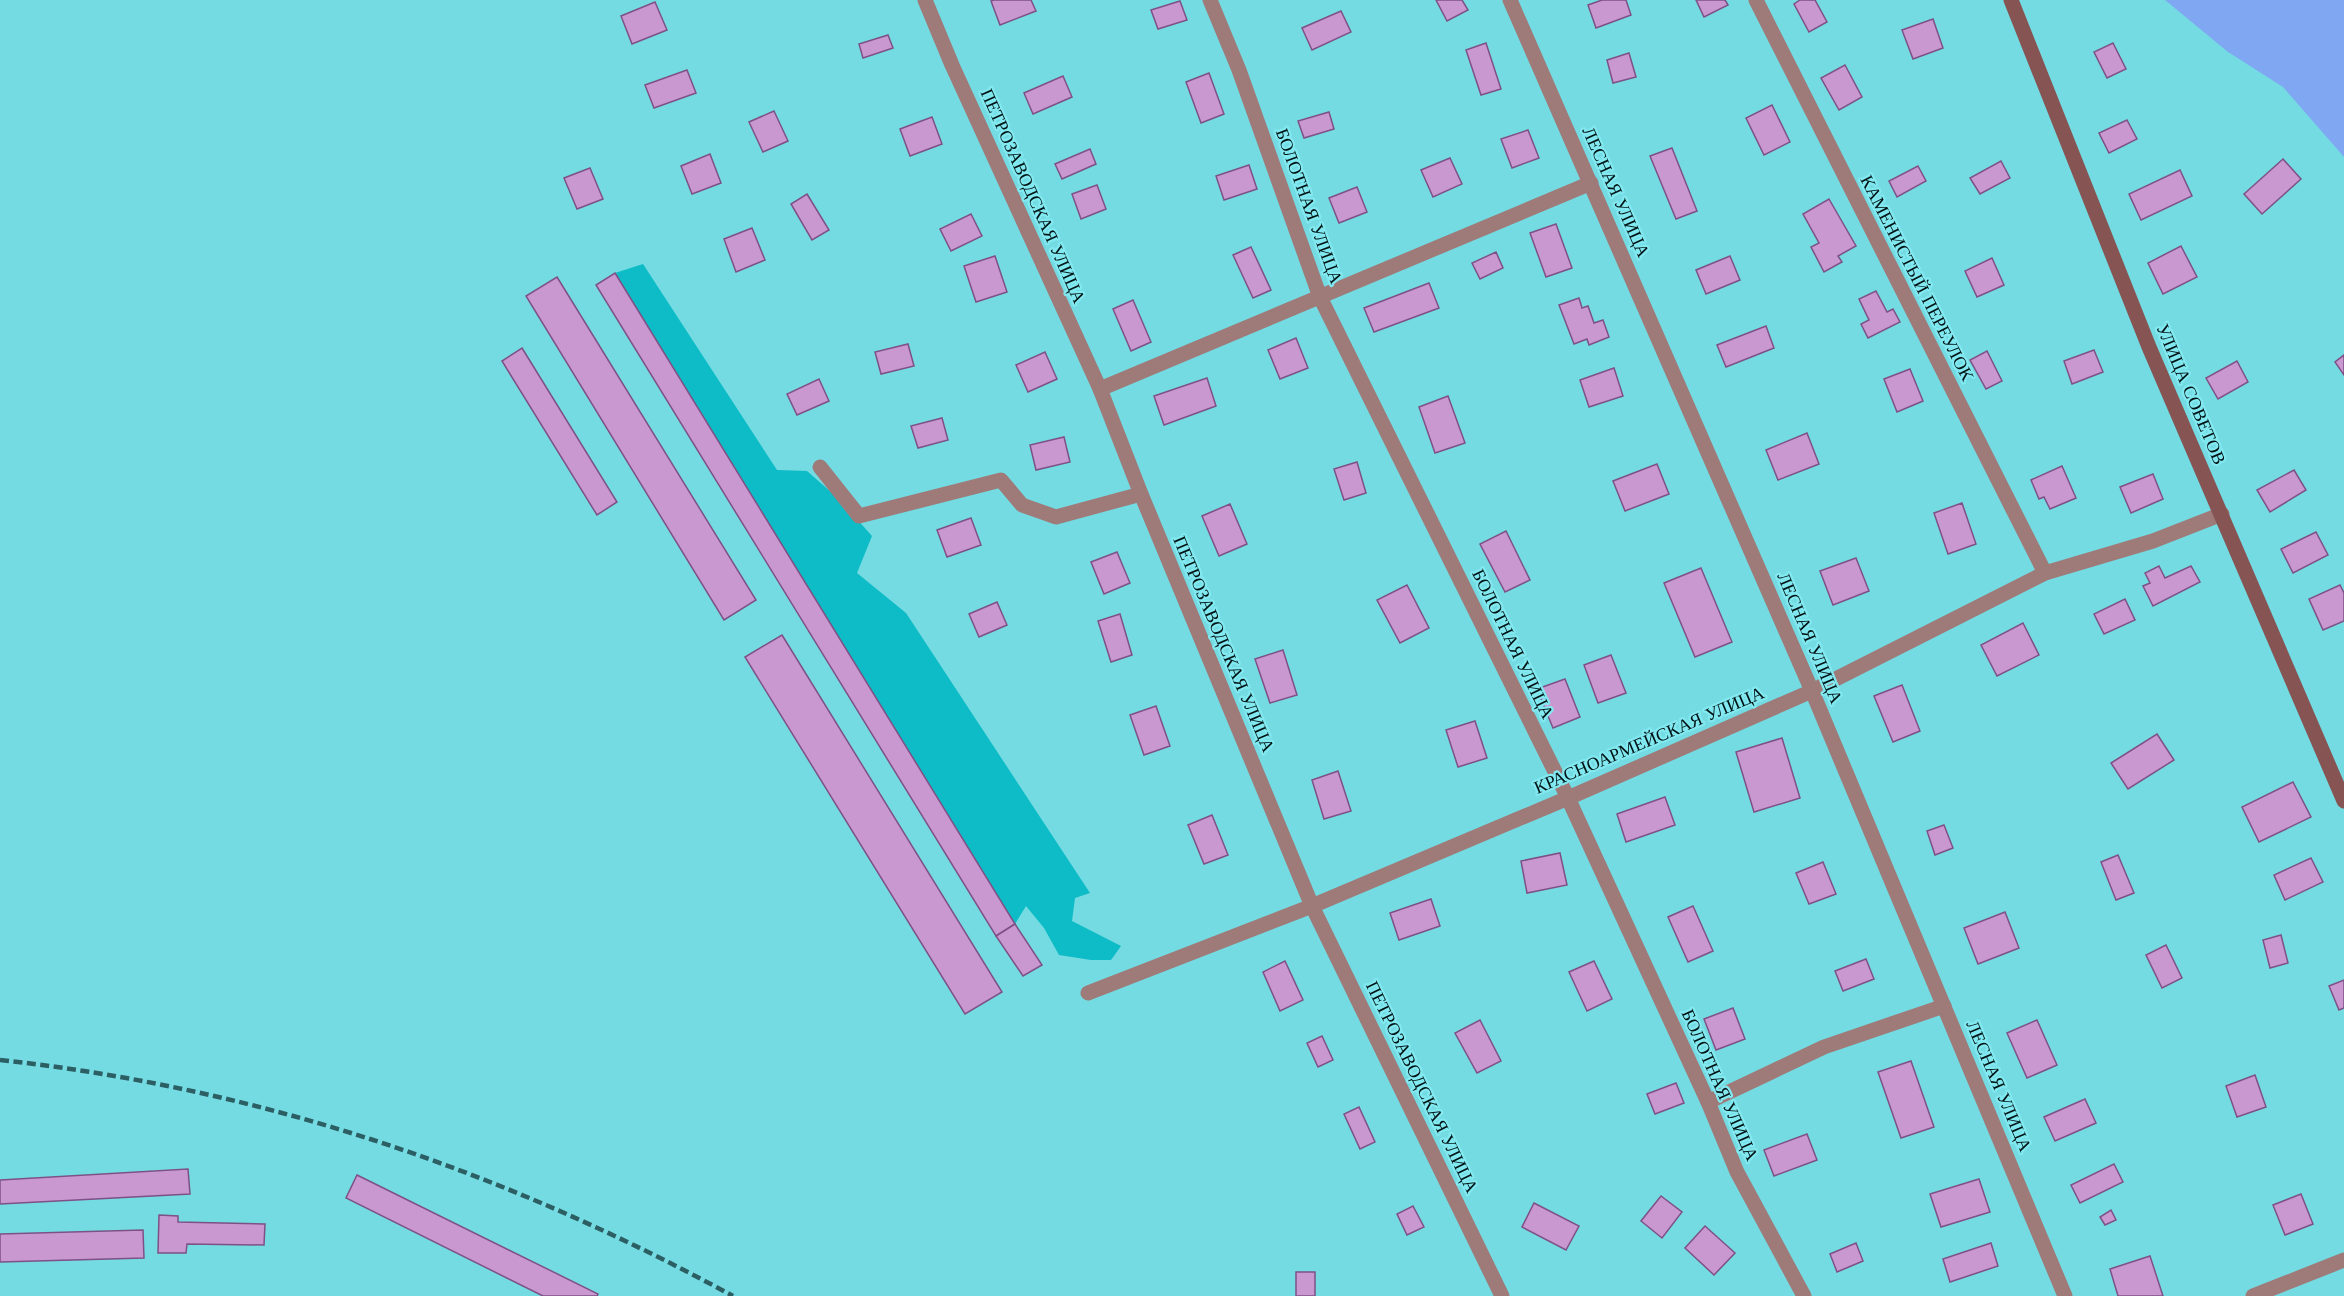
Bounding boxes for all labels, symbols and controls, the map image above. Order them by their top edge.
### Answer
street label: ПЕТРОЗАВОДСКАЯ УЛИЦА [976,85,1090,307]
street label: ЛЕСНАЯ УЛИЦА [1577,123,1655,261]
street label: БОЛОТНАЯ УЛИЦА [1271,125,1347,287]
street label: КАМЕНИСТЫЙ ПЕРЕУЛОК [1855,172,1979,385]
street label: УЛИЦА СОВЕТОВ [2151,320,2231,468]
street label: ПЕТРОЗАВОДСКАЯ УЛИЦА [1168,533,1280,755]
street label: БОЛОТНАЯ УЛИЦА [1467,566,1559,722]
street label: ЛЕСНАЯ УЛИЦА [1772,569,1848,707]
street label: КРАСНОАРМЕЙСКАЯ УЛИЦА [1531,681,1767,799]
street label: ПЕТРОЗАВОДСКАЯ УЛИЦА [1361,978,1483,1196]
street label: БОЛОТНАЯ УЛИЦА [1677,1006,1763,1164]
street label: ЛЕСНАЯ УЛИЦА [1961,1017,2037,1155]

